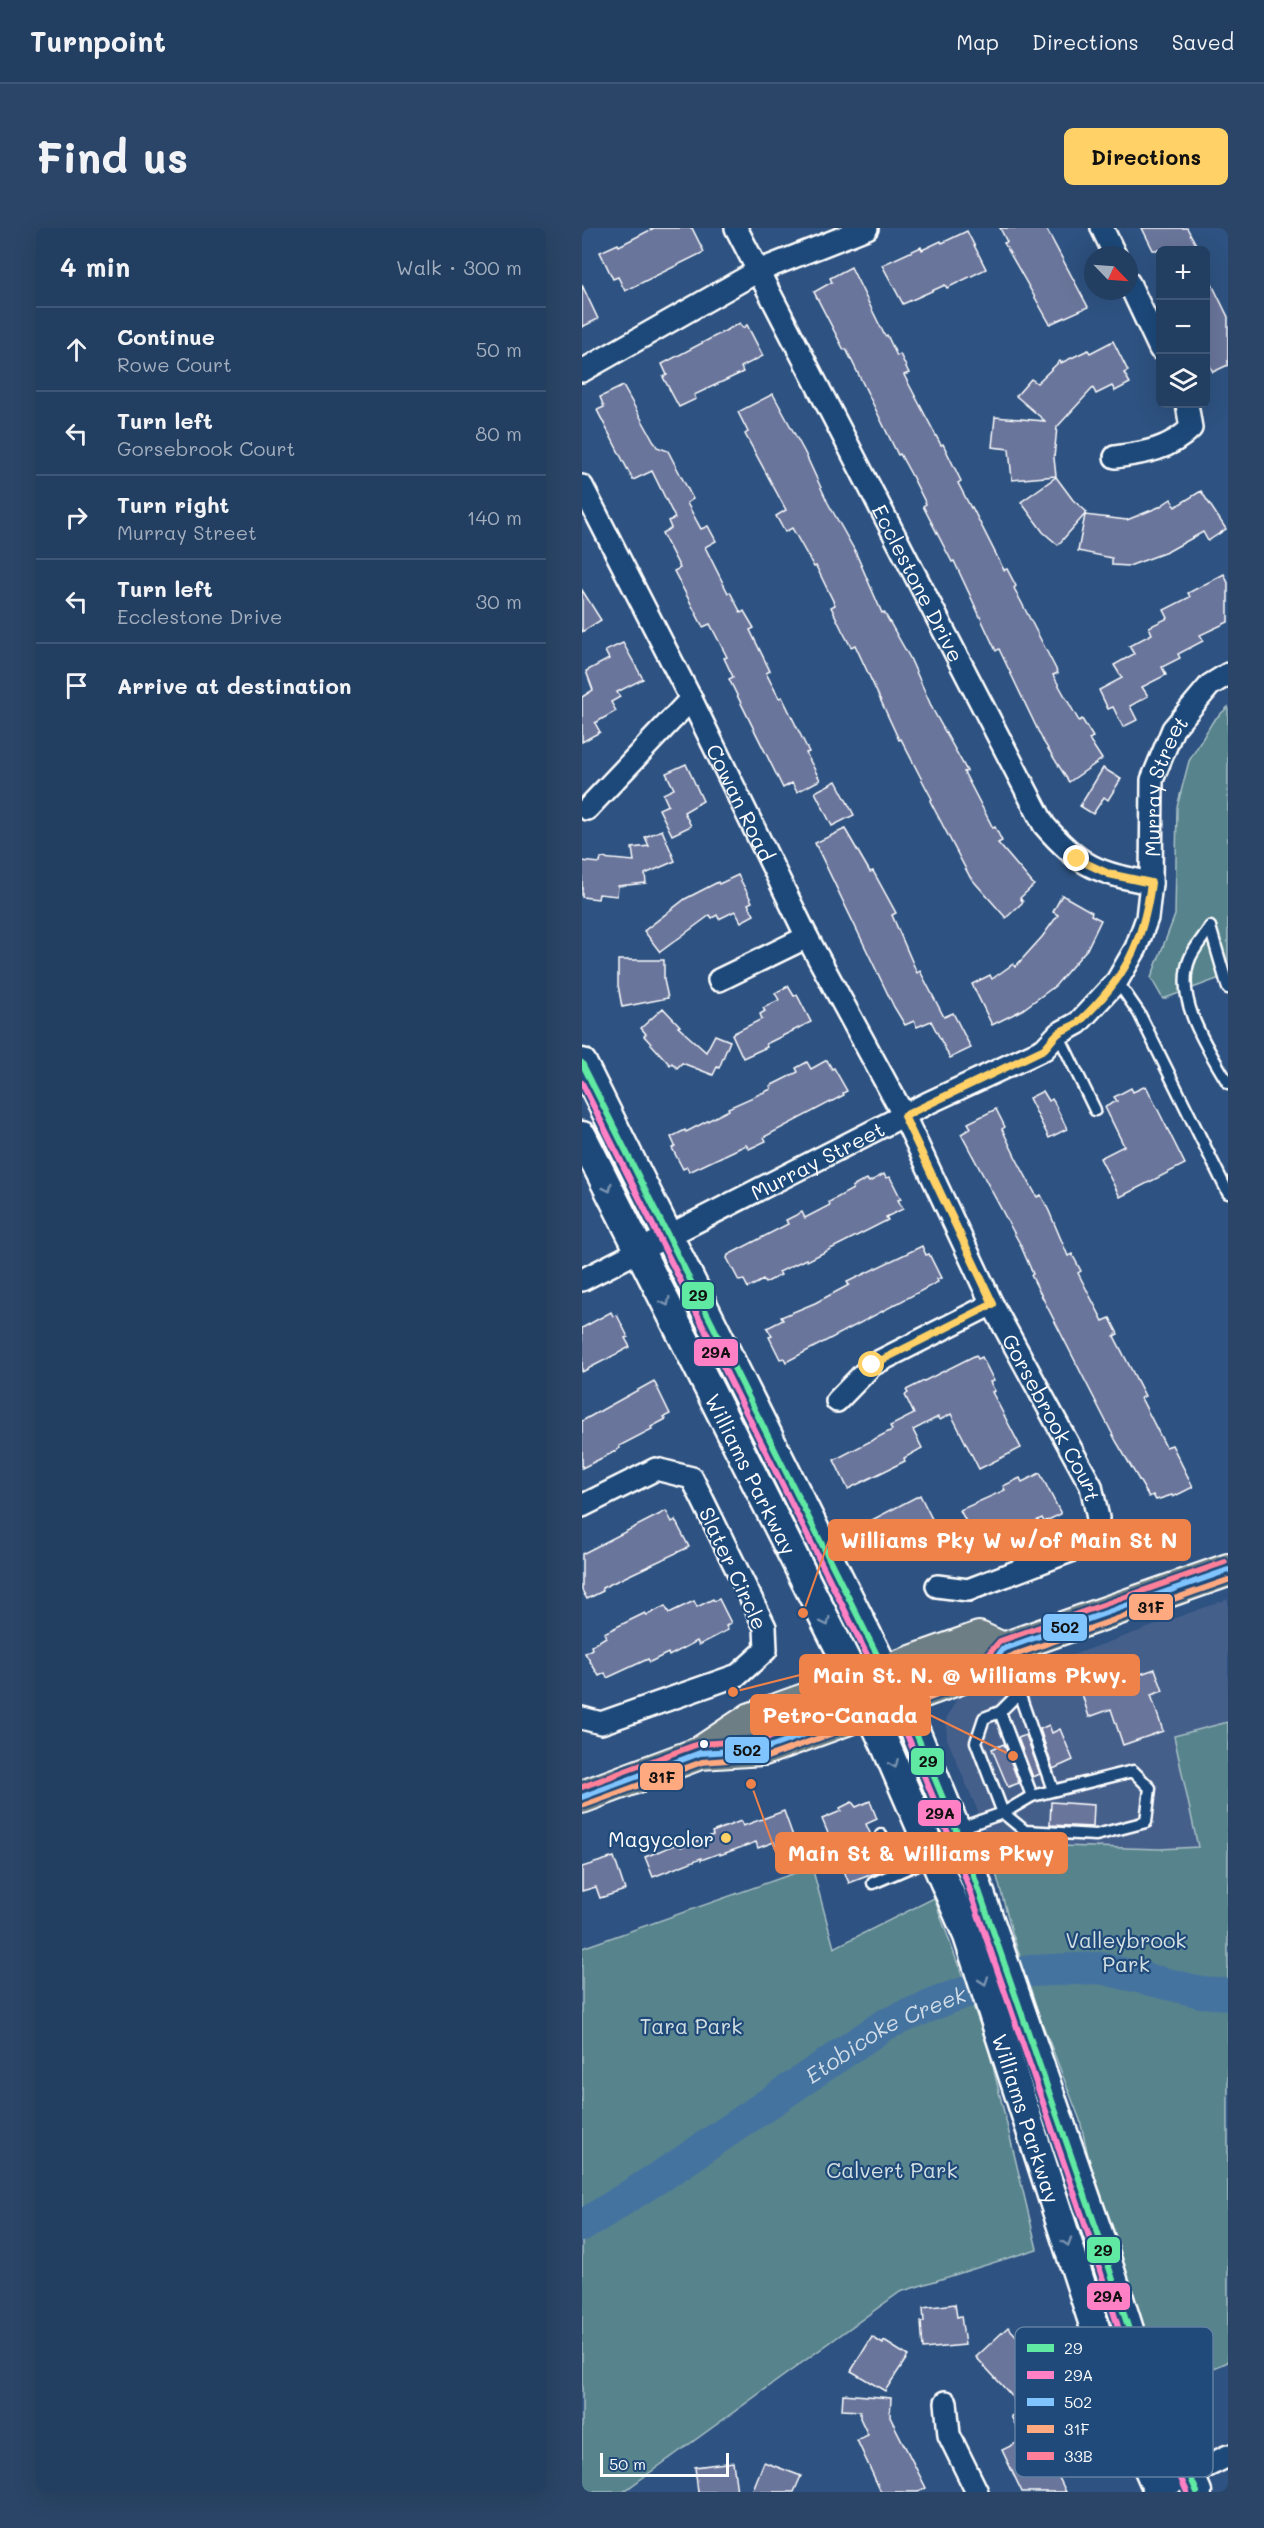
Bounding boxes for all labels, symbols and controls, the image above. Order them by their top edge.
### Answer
text: Turnpoint [30,23,166,59]
text: Map [956,28,999,55]
text: Directions [1032,28,1139,55]
text: Saved [1172,28,1234,55]
button: Directions [1064,128,1228,185]
text: Find us [36,129,188,184]
north arrow [1084,246,1138,300]
map controls [1156,246,1210,408]
button: + [1156,246,1210,300]
text: 4 min [60,250,130,284]
text: Walk · 300 m [396,254,522,280]
button: − [1156,300,1210,354]
text: Continue [117,322,215,351]
icon: ahead [60,333,93,366]
text: 50 m [476,336,522,362]
text: Rowe Court [117,351,232,377]
button: layers [1156,354,1210,408]
text: Turn left [117,406,213,435]
icon: left [60,417,93,450]
text: 80 m [475,420,522,446]
text: Gorsebrook Court [117,435,295,461]
text: Turn right [117,490,229,519]
street label: Ecclestone Drive [867,499,971,666]
icon: right [60,501,93,534]
text: 140 m [467,504,522,530]
text: Murray Street [117,519,257,545]
text: Turn left [117,574,213,603]
icon: left [60,585,93,618]
text: 30 m [476,588,522,614]
text: Ecclestone Drive [117,603,282,629]
icon: arrive [60,669,93,702]
text: Arrive at destination [117,671,352,700]
street label: Murray Street [1138,709,1193,857]
street label: Cowan Road [701,739,781,865]
route end [1063,845,1089,871]
street label: Murray Street [745,1114,889,1205]
one-way arrow [601,1182,612,1192]
line badge: 29 [681,1281,715,1310]
text: 29 [689,1284,708,1305]
one-way arrow [659,1296,670,1307]
street label: Gorsebrook Court [997,1328,1107,1504]
line badge: 29A [693,1338,739,1367]
text: 29A [701,1341,731,1362]
route start [858,1351,884,1377]
street label: Williams Parkway [700,1389,804,1559]
street label: Slater Circle [694,1502,774,1634]
callout: Williams Pky W w/of Main St N [829,1520,1190,1560]
text: Williams Pky W w/of Main St N [841,1525,1177,1554]
line badge: 31F [1128,1593,1174,1621]
text: 31F [1138,1596,1164,1617]
line badge: 502 [1042,1613,1088,1642]
one-way arrow [819,1616,830,1626]
text: 502 [1051,1616,1079,1637]
callout: Main St. N. @ Williams Pkwy. [800,1655,1139,1695]
text: Main St. N. @ Williams Pkwy. [813,1660,1127,1689]
callout: Petro-Canada [751,1695,930,1735]
text: Petro-Canada [762,1700,918,1729]
line badge: 502 [724,1736,770,1764]
unlabelled marker [698,1738,710,1750]
text: 502 [733,1739,761,1760]
line badge: 29 [910,1747,945,1776]
text: 29 [919,1750,938,1771]
one-way arrow [887,1758,899,1769]
line badge: 31F [639,1762,684,1791]
text: 31F [649,1766,675,1787]
line badge: 29A [917,1799,962,1827]
text: 29A [925,1802,955,1823]
place label: Magycolor [608,1825,714,1852]
marker: Magycolor [719,1831,733,1845]
callout: Main St & Williams Pkwy [776,1833,1067,1873]
text: Main St & Williams Pkwy [788,1838,1054,1867]
park label: Valleybrook Park [1065,1926,1187,1977]
one-way arrow [977,1975,989,1986]
water label: Etobicoke Creek [799,1978,971,2089]
park label: Tara Park [640,2012,742,2039]
street label: Williams Parkway [987,2030,1067,2206]
park label: Calvert Park [826,2156,958,2183]
one-way arrow [1060,2236,1072,2247]
line badge: 29 [1086,2236,1121,2264]
text: 29 [1094,2239,1113,2260]
line badge: 29A [1086,2282,1131,2311]
text: 29A [1093,2285,1123,2306]
legend [1015,2327,1213,2477]
text: 29 [1064,2337,1082,2358]
text: 29A [1064,2364,1093,2385]
text: 502 [1064,2391,1092,2412]
text: 31F [1064,2418,1090,2439]
text: 33B [1064,2445,1093,2466]
scale bar [600,2450,729,2478]
text: 50 m [609,2453,646,2474]

